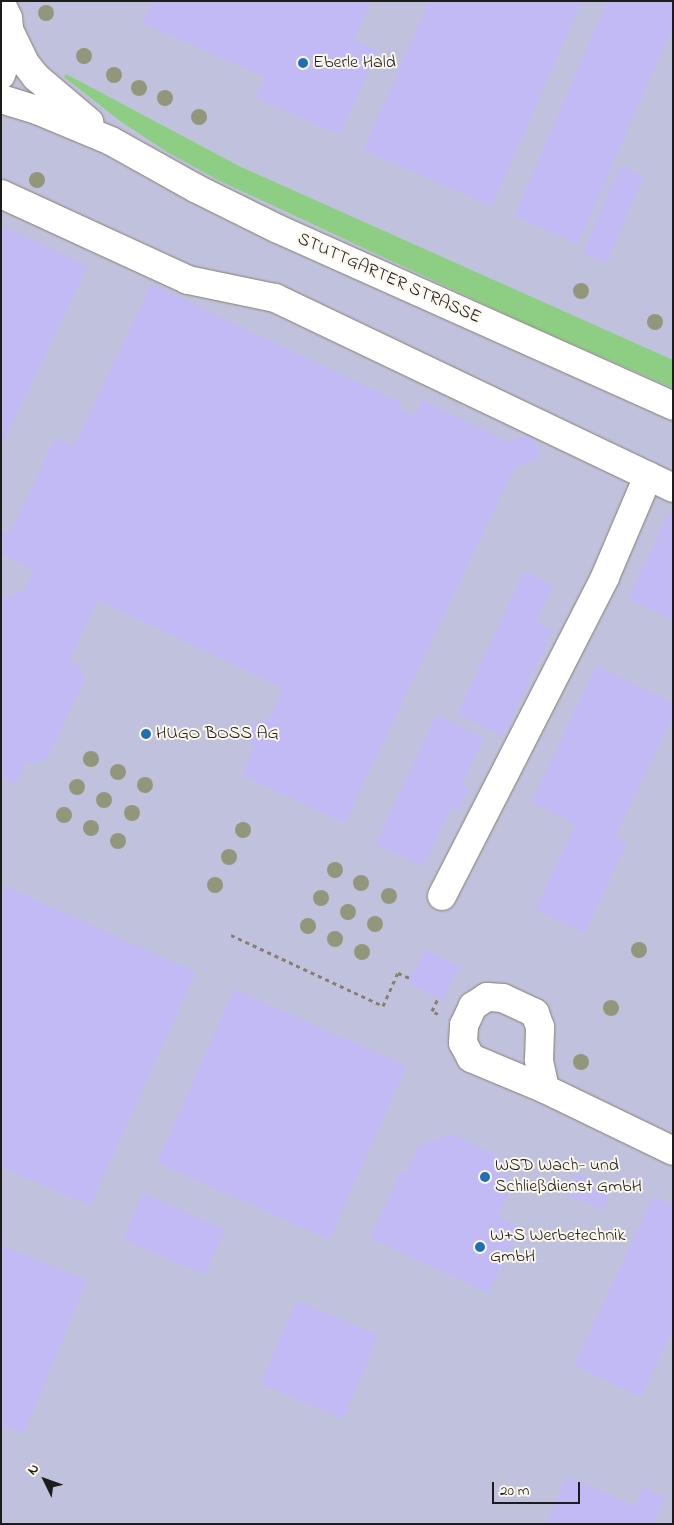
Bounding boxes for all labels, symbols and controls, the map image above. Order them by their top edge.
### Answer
place label: Eberle Hald [313,52,396,74]
marker: Eberle Hald [297,57,309,69]
street label: STUTTGARTER STRASSE [294,229,484,329]
place label: HUGO BOSS AG [156,723,279,745]
marker: HUGO BOSS AG [140,728,152,740]
place label: WSD Wach- und Schließdienst GmbH [495,1156,642,1198]
marker: WSD Wach- und Schließdienst GmbH [479,1171,491,1183]
place label: W+S Werbetechnik GmbH [490,1226,625,1268]
marker: W+S Werbetechnik GmbH [474,1241,486,1253]
north arrow [20,1455,70,1505]
text: N [23,1459,44,1480]
scale bar [494,1472,582,1504]
text: 20 m [500,1480,529,1502]

